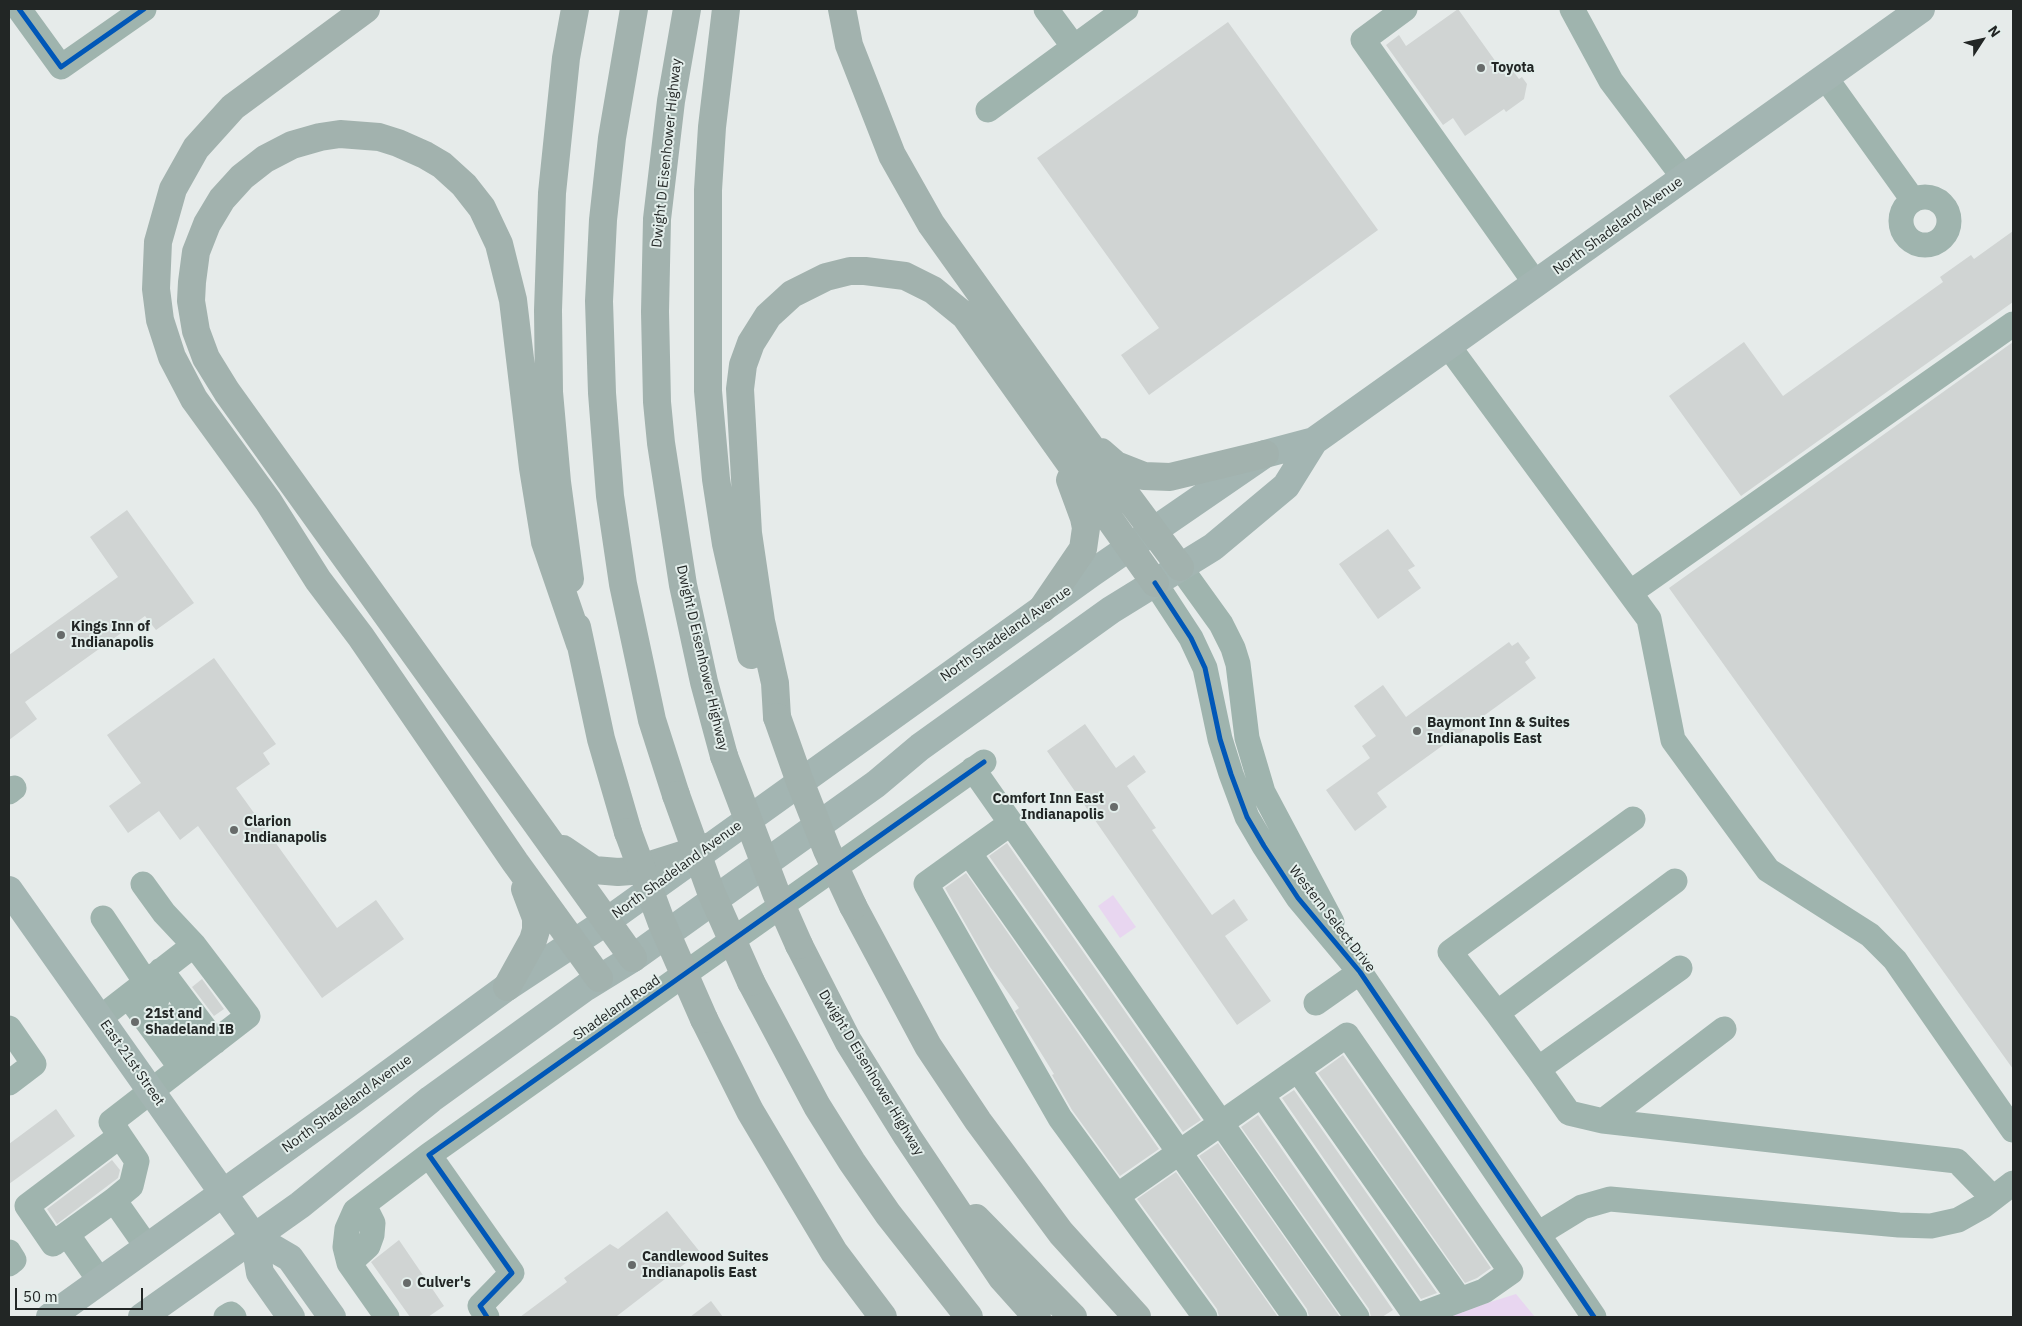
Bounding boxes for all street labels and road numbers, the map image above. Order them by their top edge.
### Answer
street label: Dwight D Eisenhower Highway [649,58,685,248]
street label: North Shadeland Avenue [1550,173,1686,279]
street label: Dwight D Eisenhower Highway [672,563,732,753]
street label: North Shadeland Avenue [937,582,1075,686]
street label: North Shadeland Avenue [609,817,745,923]
street label: Western Select Drive [1285,862,1379,976]
street label: Shadeland Road [570,972,664,1044]
street label: Dwight D Eisenhower Highway [815,987,927,1159]
street label: East 21st Street [96,1017,168,1109]
street label: North Shadeland Avenue [279,1051,415,1157]

